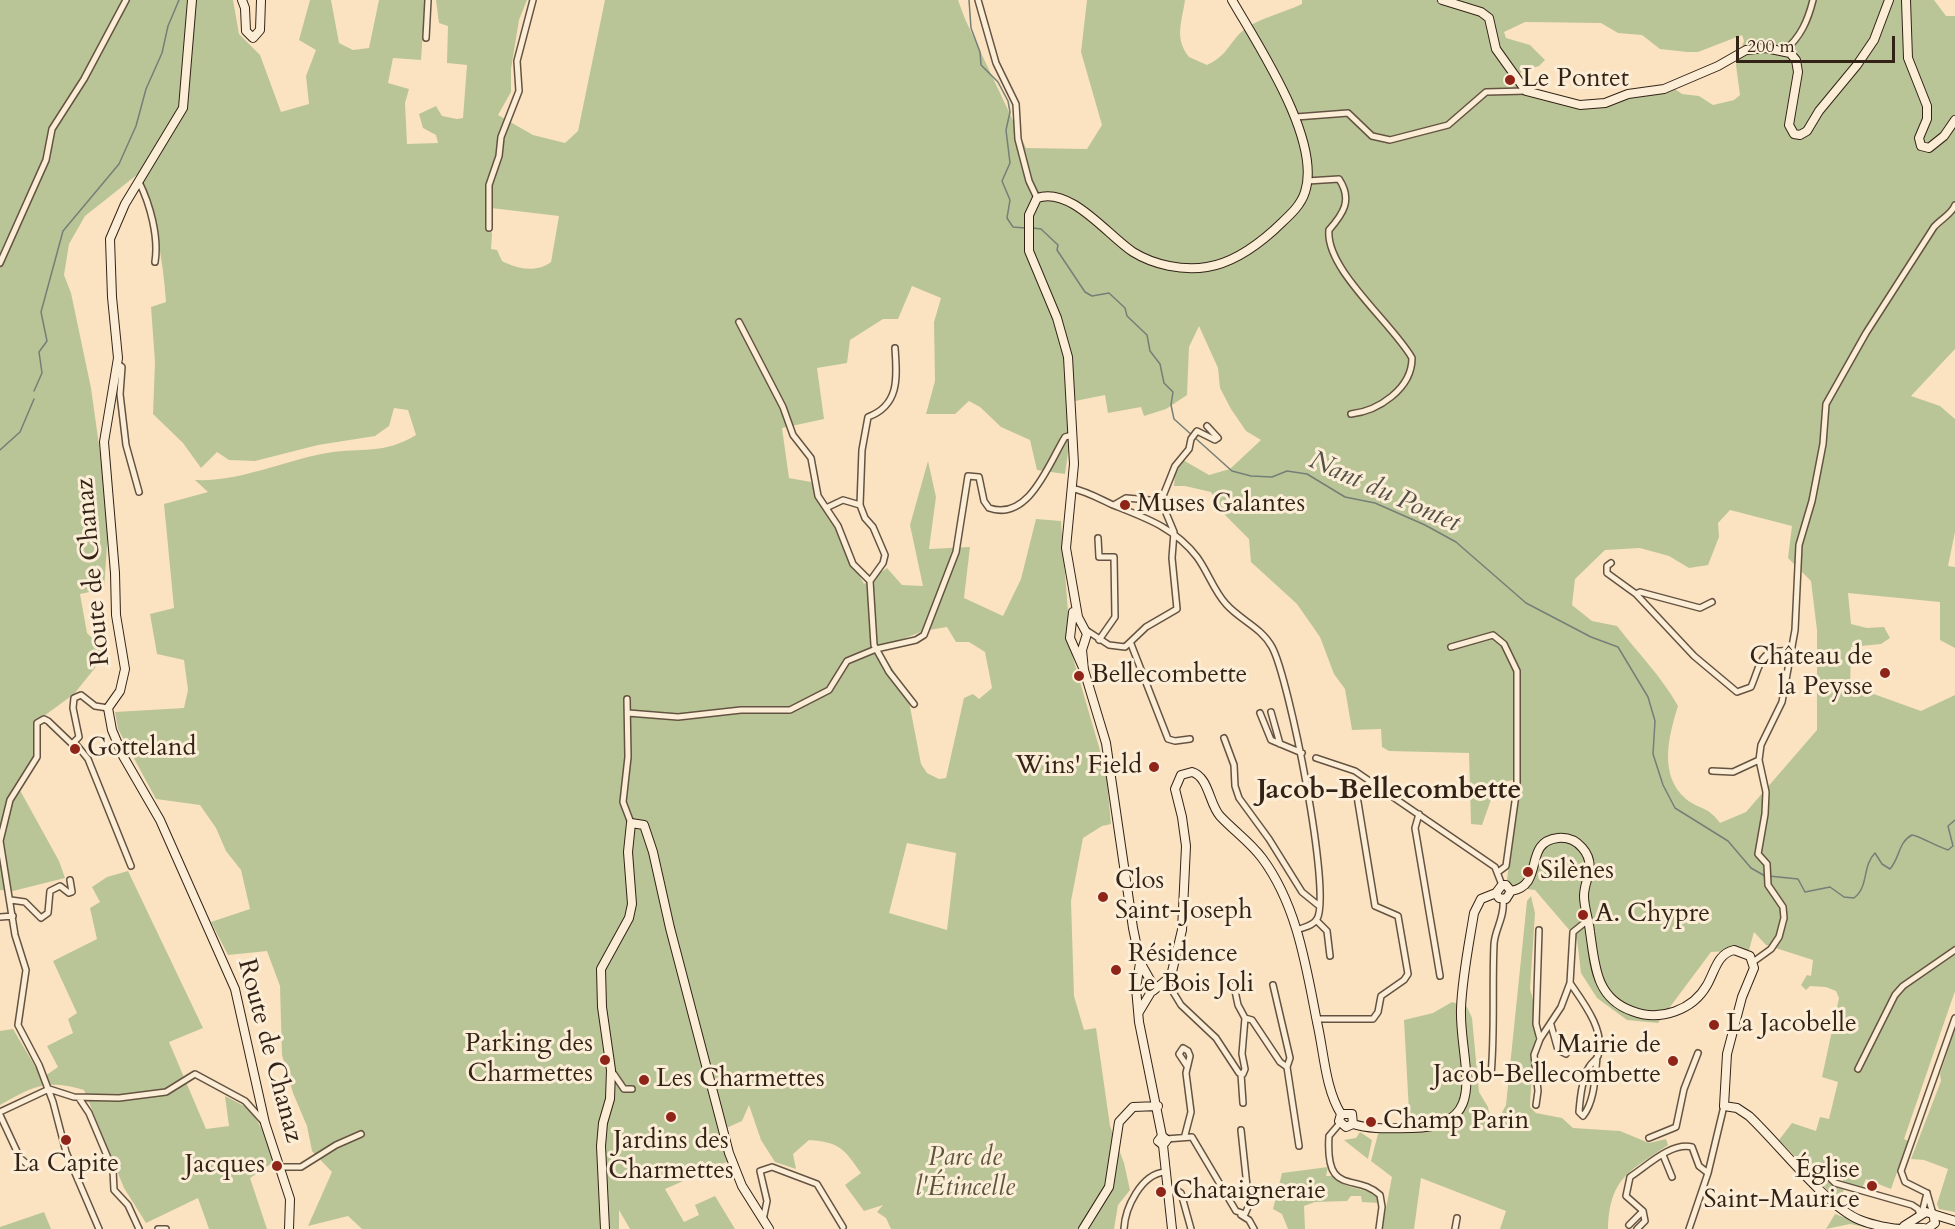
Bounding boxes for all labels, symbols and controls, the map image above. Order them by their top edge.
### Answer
scale bar [1739,24,1898,62]
text: 200 m [1747,34,1795,59]
place label: Le Pontet [1522,64,1629,96]
marker: Le Pontet [1503,73,1517,87]
water label: Nant du Pontet [1304,445,1464,541]
street label: Route de Chanaz [70,477,118,667]
place label: Muses Galantes [1137,489,1305,521]
marker: Muses Galantes [1118,498,1132,512]
place label: Château de la Peysse [1749,642,1873,704]
place label: Bellecombette [1091,660,1247,692]
marker: Château de la Peysse [1878,666,1892,680]
marker: Bellecombette [1072,669,1086,683]
place label: Gotteland [87,733,196,765]
marker: Gotteland [68,742,82,756]
place label: Wins' Field [1015,751,1142,783]
marker: Wins' Field [1147,760,1161,774]
district label: Jacob-Bellecombette [1257,775,1521,809]
place label: Silènes [1540,856,1614,888]
marker: Silènes [1521,865,1535,879]
place label: Clos Saint-Joseph [1115,866,1253,928]
marker: Clos Saint-Joseph [1096,890,1110,904]
place label: A. Chypre [1595,899,1710,931]
marker: A. Chypre [1576,908,1590,922]
place label: Résidence Le Bois Joli [1128,939,1254,1000]
street label: Route de Chanaz [229,956,309,1146]
marker: Résidence Le Bois Joli [1109,963,1123,977]
place label: La Jacobelle [1726,1009,1857,1041]
marker: La Jacobelle [1707,1018,1721,1032]
place label: Parking des Charmettes [465,1029,593,1090]
place label: Mairie de Jacob-Bellecombette [1433,1030,1661,1092]
marker: Parking des Charmettes [598,1053,612,1067]
marker: Mairie de Jacob-Bellecombette [1666,1054,1680,1068]
place label: Les Charmettes [656,1064,825,1096]
marker: Les Charmettes [637,1073,651,1087]
place label: Champ Parin [1383,1106,1529,1138]
marker: Jardins des Charmettes [664,1110,678,1124]
marker: Champ Parin [1364,1115,1378,1129]
place label: Jardins des Charmettes [608,1126,734,1188]
marker: La Capite [59,1133,73,1147]
park label: Parc de l'Étincelle [915,1143,1015,1204]
place label: La Capite [13,1149,119,1181]
place label: Jacques [184,1150,265,1182]
place label: Église Saint-Maurice [1703,1155,1860,1216]
marker: Jacques [270,1159,284,1173]
place label: Chataigneraie [1173,1176,1326,1208]
marker: Église Saint-Maurice [1865,1179,1879,1193]
marker: Chataigneraie [1154,1185,1168,1199]

